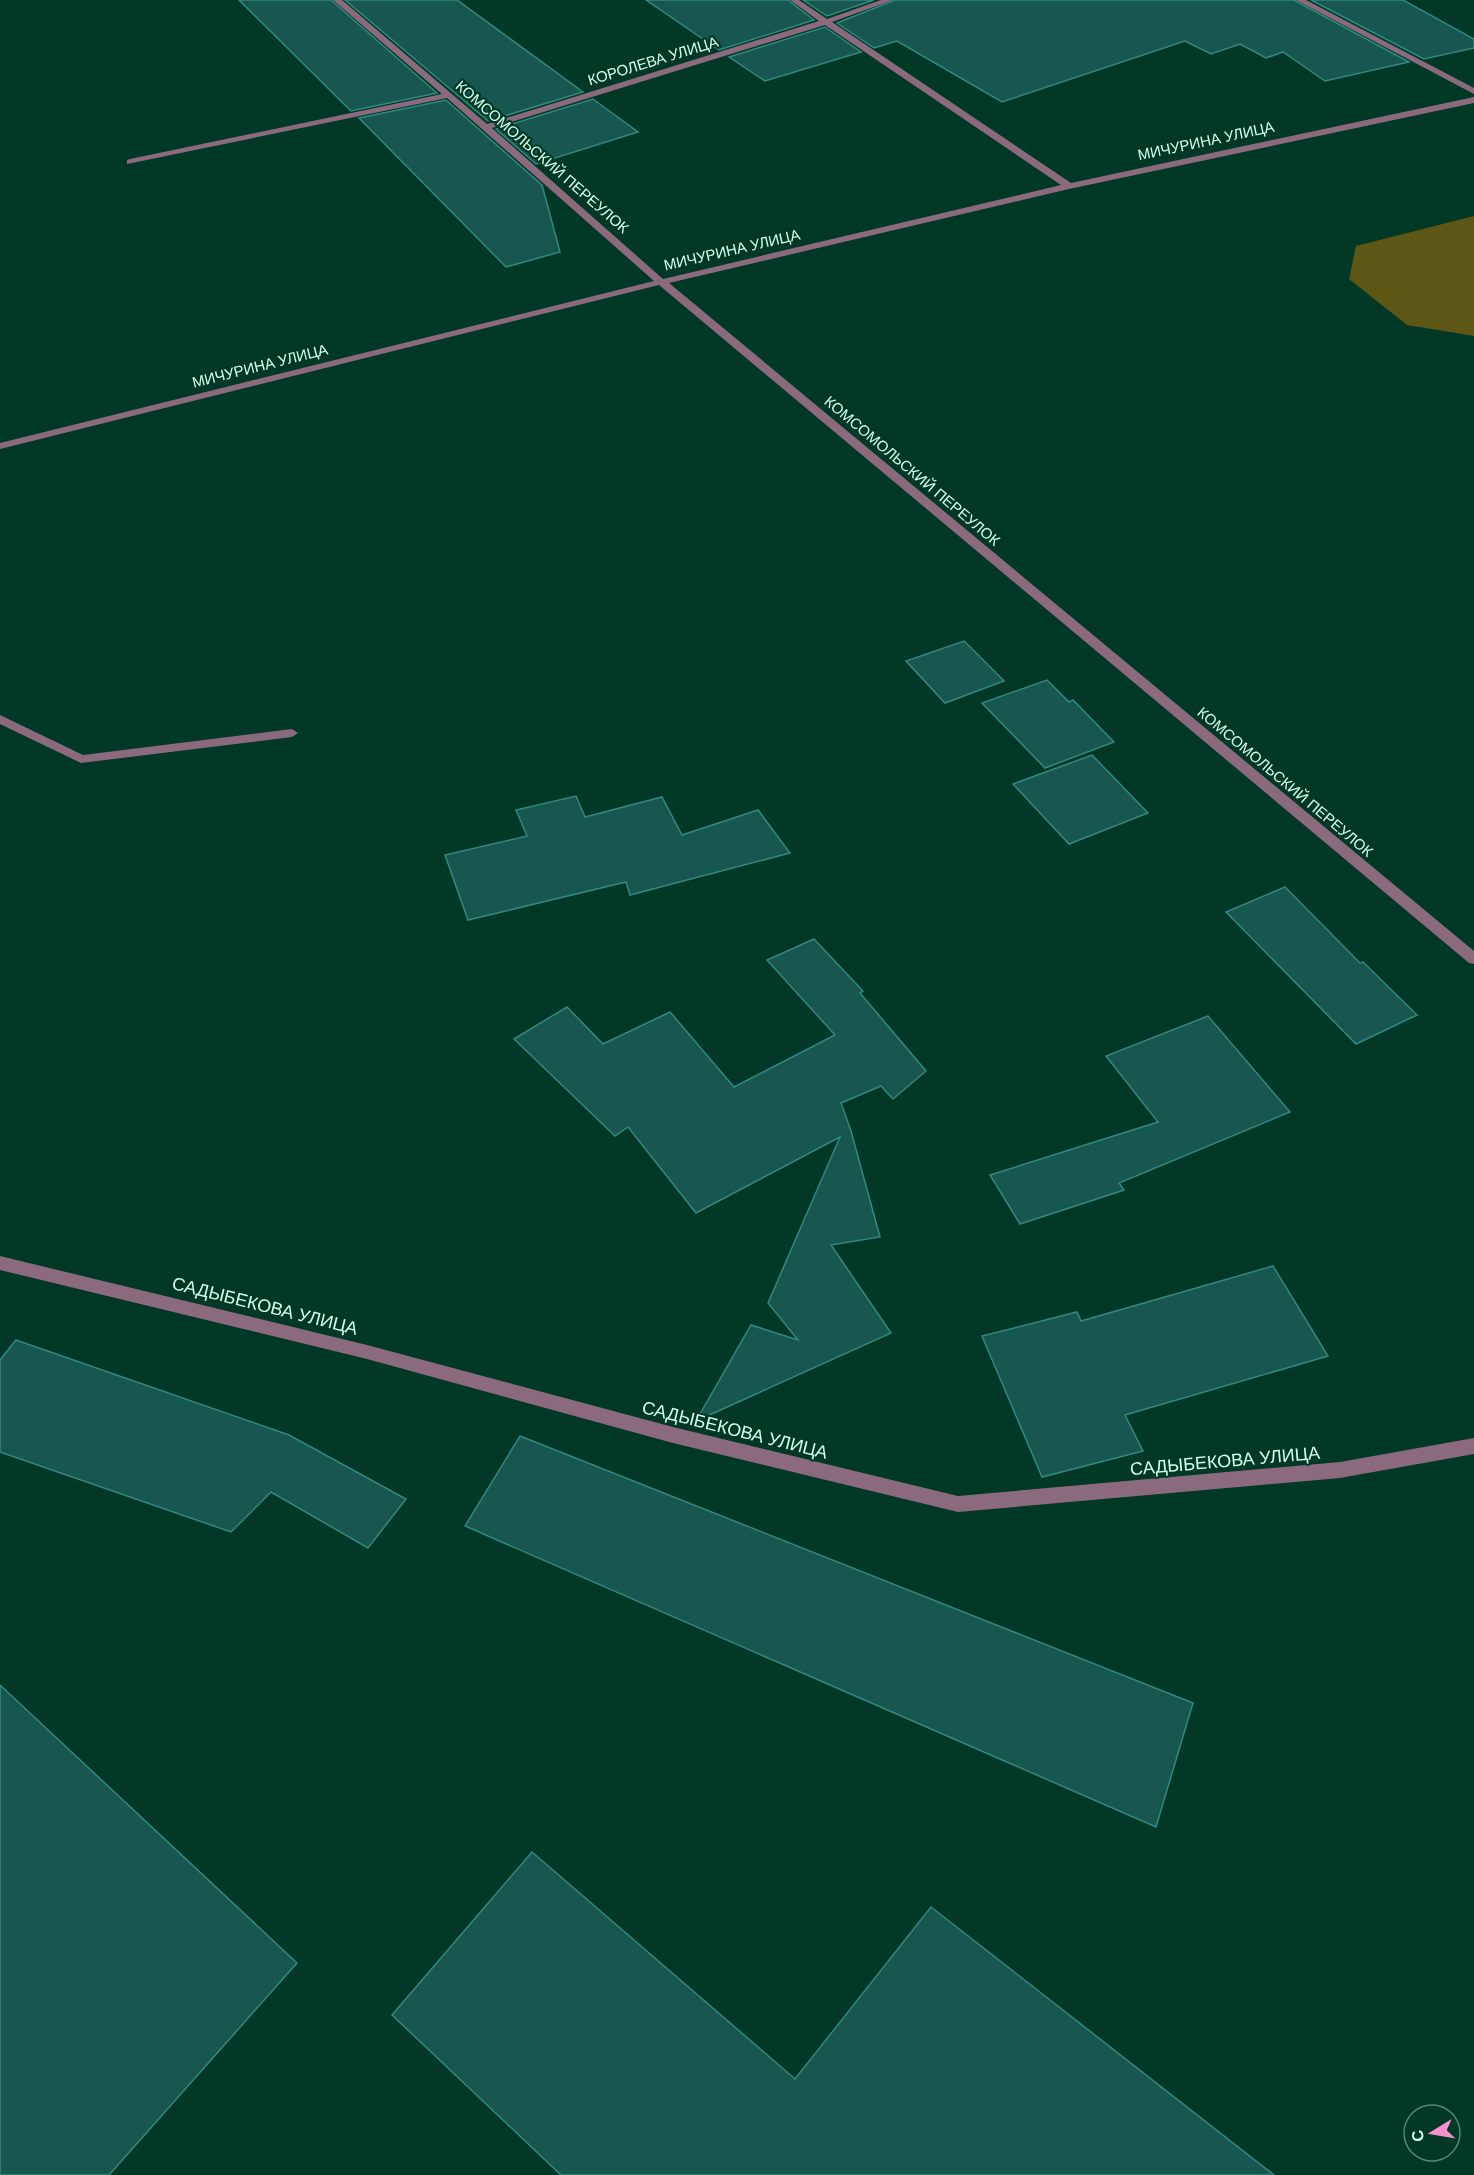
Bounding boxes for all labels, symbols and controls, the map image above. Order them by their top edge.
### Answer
street label: КОРОЛЕВА УЛИЦА [585,32,721,90]
street label: КОМСОМОЛЬСКИЙ ПЕРЕУЛОК [451,76,633,238]
street label: МИЧУРИНА УЛИЦА [1136,117,1276,165]
street label: МИЧУРИНА УЛИЦА [662,225,802,275]
street label: МИЧУРИНА УЛИЦА [190,339,330,393]
street label: КОМСОМОЛЬСКИЙ ПЕРЕУЛОК [820,392,1004,551]
street label: КОМСОМОЛЬСКИЙ ПЕРЕУЛОК [1193,703,1377,862]
street label: САДЫБЕКОВА УЛИЦА [170,1271,360,1341]
street label: САДЫБЕКОВА УЛИЦА [640,1395,830,1465]
street label: САДЫБЕКОВА УЛИЦА [1129,1441,1321,1481]
north arrow [1402,2103,1462,2163]
text: С [1406,2128,1429,2143]

